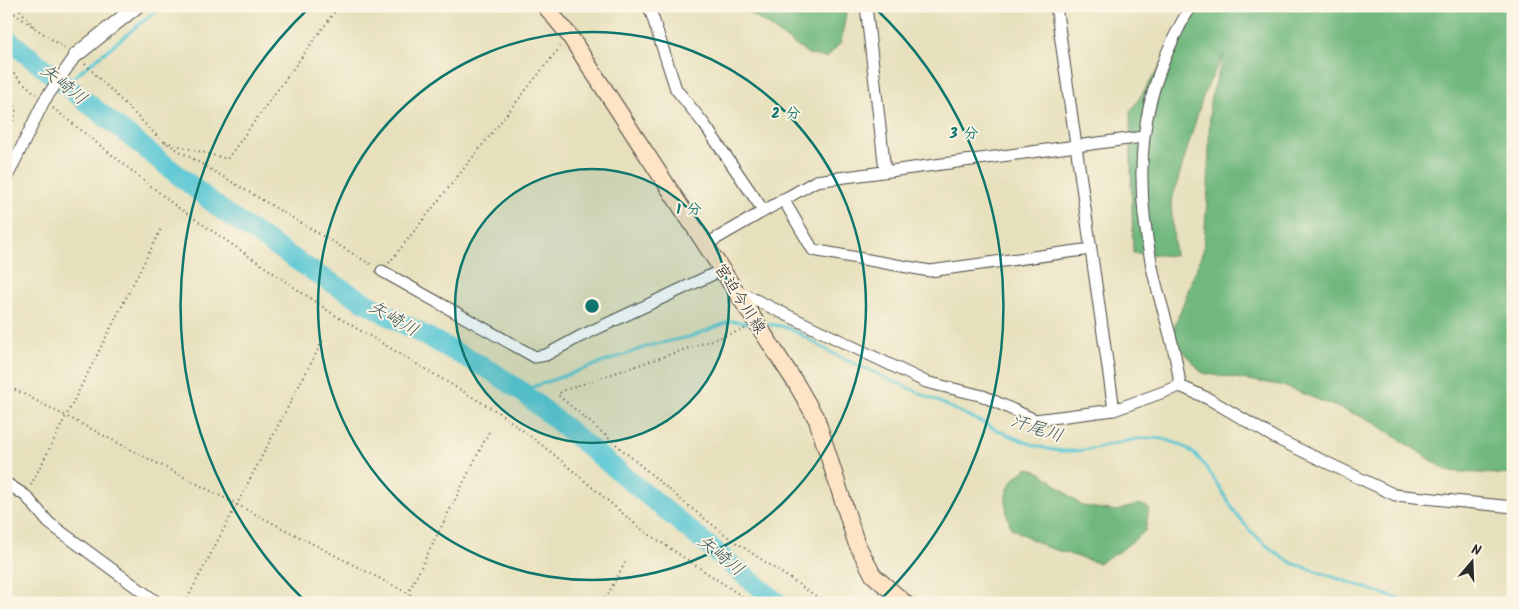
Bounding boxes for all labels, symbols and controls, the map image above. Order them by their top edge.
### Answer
water label: 矢崎川 [33,57,93,113]
text: 2 分 [771,102,801,126]
text: 3 分 [949,122,978,146]
text: 1 分 [676,198,702,222]
street label: 宮迫今川線 [707,258,772,339]
water label: 矢崎川 [363,293,424,345]
centre of rings [583,297,601,315]
water label: 汗尾川 [1006,407,1067,452]
water label: 矢崎川 [690,528,750,584]
north arrow [1446,536,1496,586]
text: N [1468,539,1484,563]

